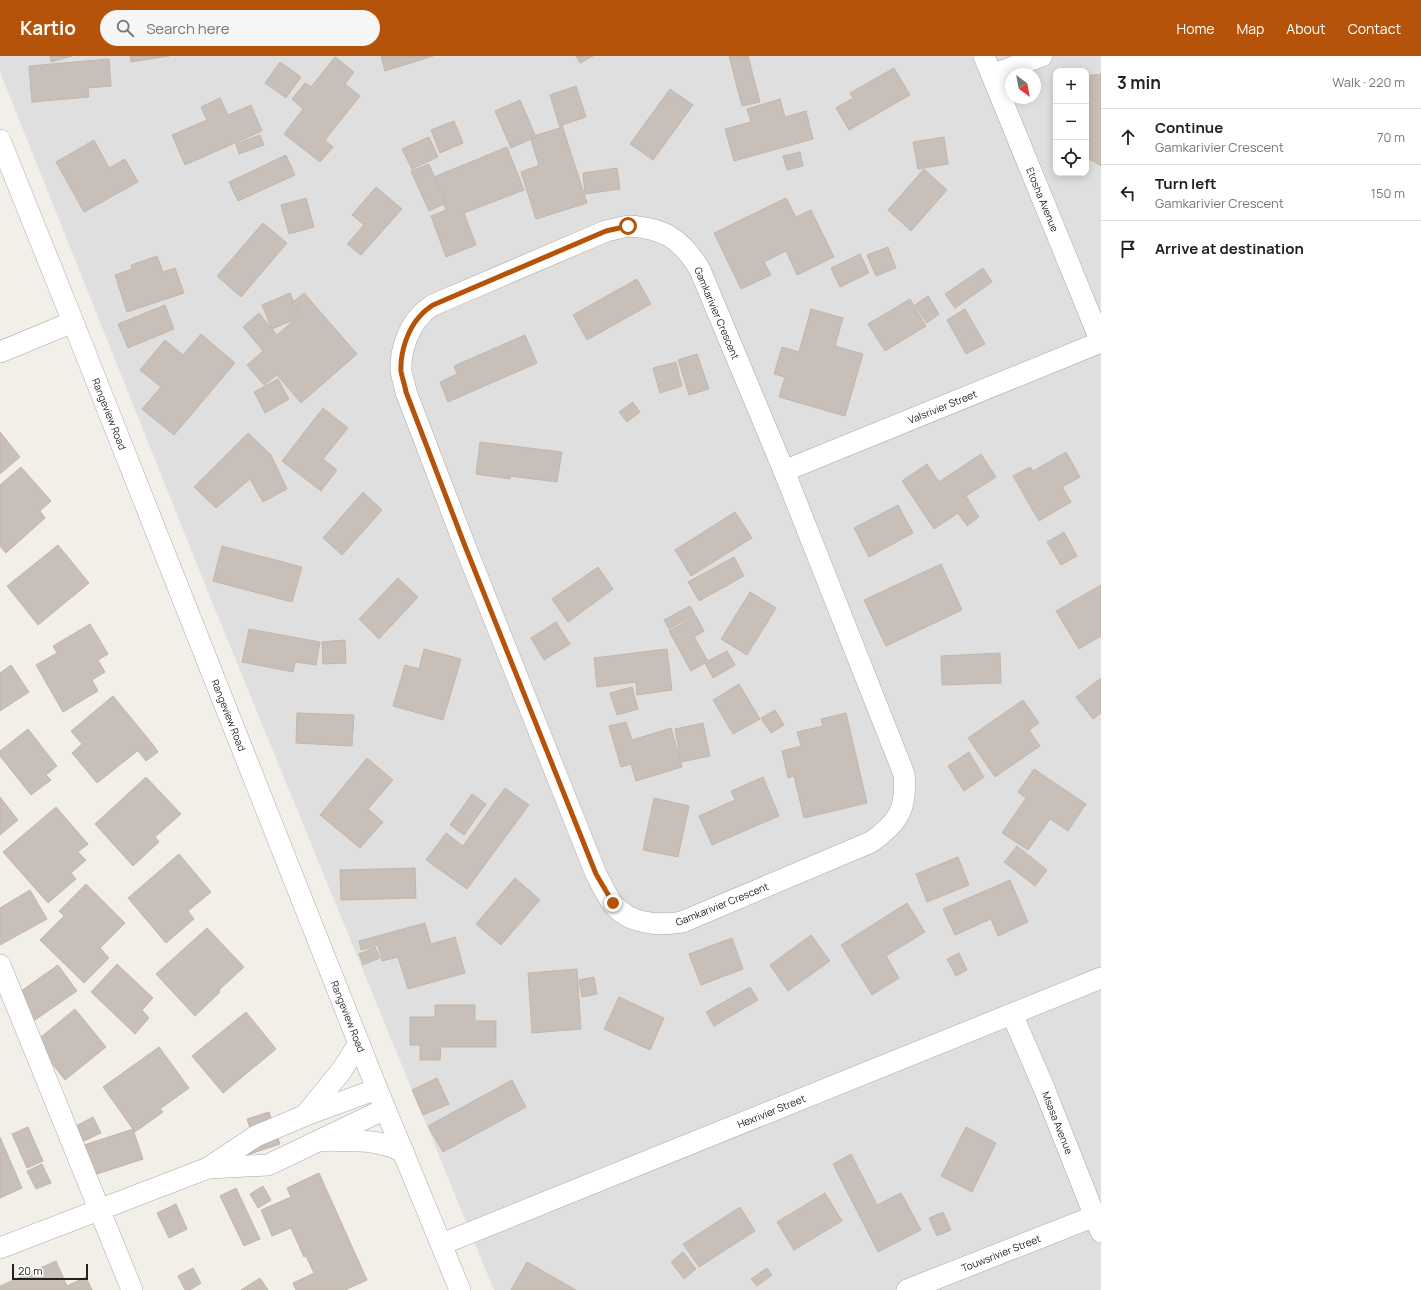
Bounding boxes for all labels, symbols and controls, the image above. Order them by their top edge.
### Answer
search box [100,10,380,46]
text: Kartio [20,15,76,41]
icon: search [114,17,136,39]
text: Search here [146,18,230,39]
text: Home [1177,19,1214,38]
text: Map [1236,19,1264,38]
text: About [1286,19,1326,38]
text: Contact [1348,19,1401,38]
north arrow [1005,68,1041,104]
map controls [1053,68,1089,176]
button: + [1053,68,1089,104]
text: 3 min [1117,71,1161,94]
text: Walk · 220 m [1332,73,1405,91]
button: − [1053,104,1089,140]
text: Continue [1155,117,1223,138]
icon: ahead [1117,126,1139,148]
text: 70 m [1377,128,1405,146]
text: Gamkarivier Crescent [1155,138,1284,156]
button: locate [1053,140,1089,176]
street label: Etosha Avenue [1023,165,1062,234]
text: Turn left [1155,173,1217,194]
icon: left [1117,182,1139,204]
text: 150 m [1371,184,1405,202]
text: Gamkarivier Crescent [1155,194,1284,212]
route start [619,217,637,235]
icon: arrive [1117,238,1139,260]
text: Arrive at destination [1155,238,1304,259]
street label: Gamkarivier Crescent [691,265,743,361]
street label: Rangeview Road [89,376,130,452]
street label: Valsrivier Street [906,386,979,427]
street label: Rangeview Road [208,677,249,753]
street label: Gamkarivier Crescent [673,879,771,929]
route end [604,894,622,912]
street label: Rangeview Road [328,978,369,1054]
street label: Msasa Avenue [1039,1089,1077,1156]
street label: Hexrivier Street [735,1091,807,1131]
street label: Touwsrivier Street [959,1231,1043,1275]
scale bar [12,1262,88,1281]
text: 20 m [18,1263,43,1278]

